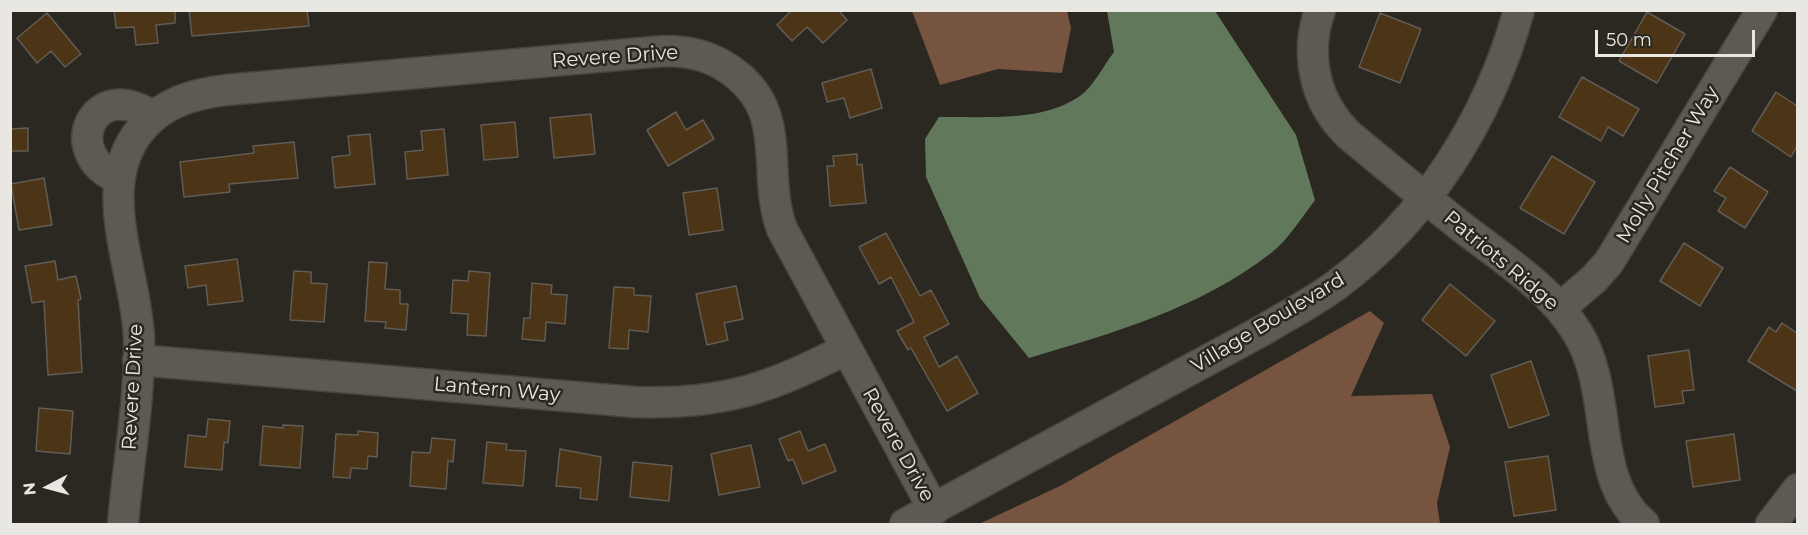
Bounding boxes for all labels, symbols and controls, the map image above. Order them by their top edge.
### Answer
scale bar [1598,18,1758,56]
text: 50 m [1606,29,1652,51]
street label: Revere Drive [551,41,679,73]
street label: Molly Pitcher Way [1612,82,1724,248]
street label: Patriots Ridge [1439,206,1563,316]
street label: Village Boulevard [1187,268,1349,378]
street label: Revere Drive [118,323,148,451]
street label: Lantern Way [433,373,561,407]
street label: Revere Drive [857,384,939,506]
north arrow [18,457,78,517]
text: N [19,482,40,496]

